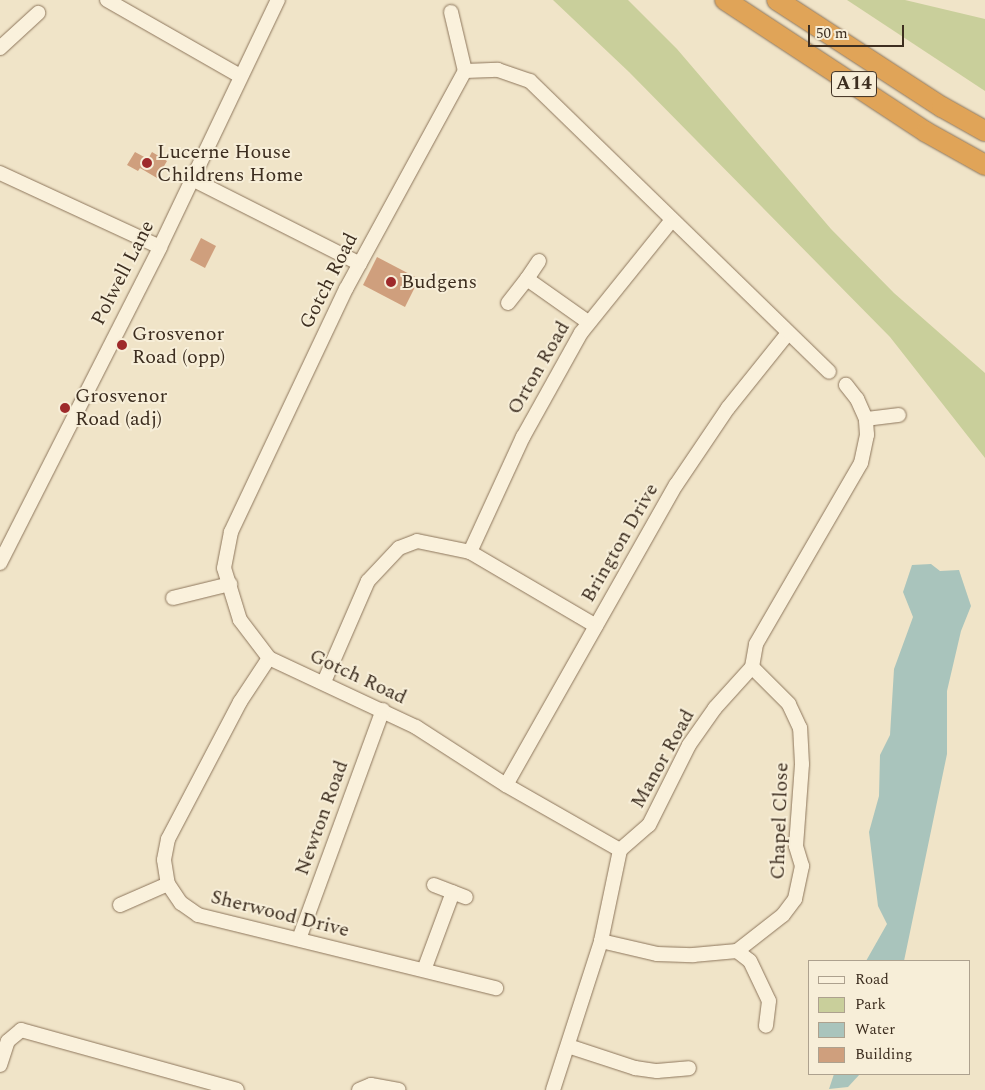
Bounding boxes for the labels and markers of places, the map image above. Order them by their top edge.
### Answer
place label: Lucerne House Childrens Home [157,140,303,187]
marker: Lucerne House Childrens Home [141,157,153,169]
place label: Budgens [401,270,477,294]
marker: Budgens [385,276,397,288]
place label: Grosvenor Road (opp) [132,322,225,369]
marker: Grosvenor Road (opp) [116,339,128,351]
place label: Grosvenor Road (adj) [75,384,167,431]
marker: Grosvenor Road (adj) [59,402,71,414]

